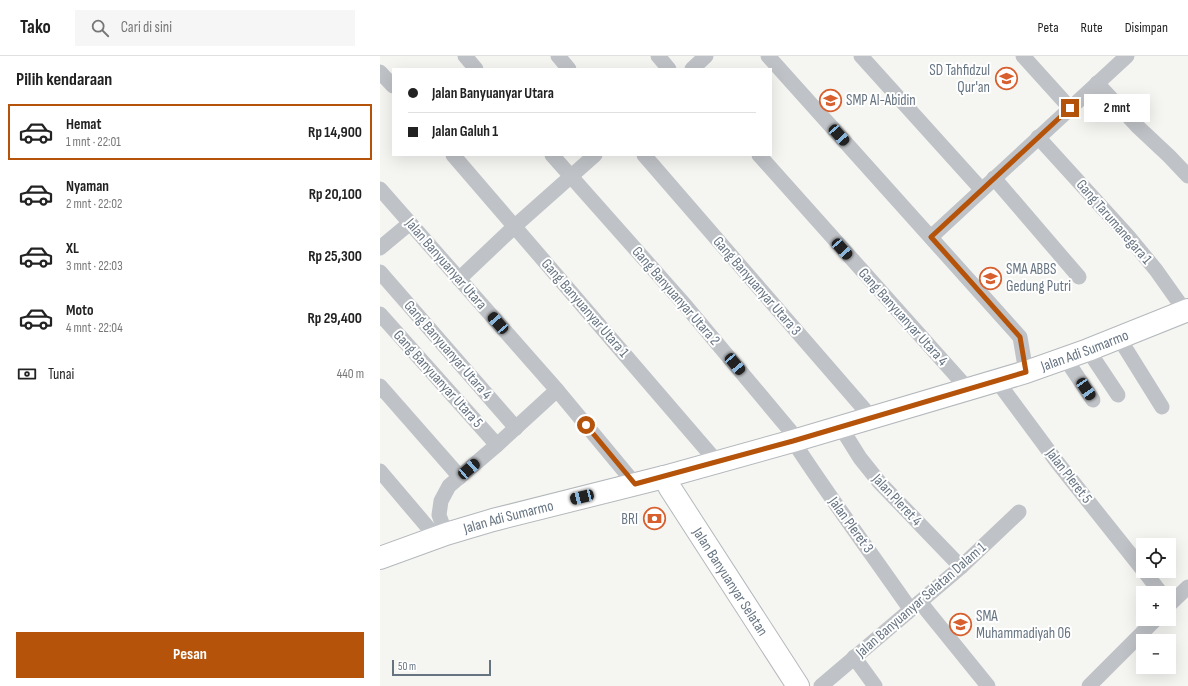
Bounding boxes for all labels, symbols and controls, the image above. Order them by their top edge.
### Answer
search box [75,10,355,46]
text: Tako [20,16,51,39]
icon: search [89,17,111,39]
text: Cari di sini [121,18,172,37]
text: Peta [1038,19,1059,36]
text: Rute [1081,19,1103,36]
text: Disimpan [1125,19,1168,36]
place label: SD Tahfidzul Qur'an [929,61,990,97]
school or university icon: SD Tahfidzul Qur'an [993,66,1019,92]
text: Pilih kendaraan [16,69,112,90]
text: Jalan Banyuanyar Utara [432,84,554,103]
school or university icon: SMP Al-Abidin [817,87,843,113]
place label: SMP Al-Abidin [846,91,916,110]
callout: 2 mnt [1084,94,1150,122]
route end [1061,99,1079,117]
text: 2 mnt [1104,100,1130,116]
icon: car [18,114,54,150]
text: Hemat [66,115,101,134]
text: Jalan Galuh 1 [432,122,498,141]
car [827,122,851,148]
text: Rp 14,900 [308,123,362,142]
text: 1 mnt · 22:01 [66,134,121,150]
icon: car [18,176,54,212]
street label: Gang Tarumanegara 1 [1072,176,1157,269]
text: Nyaman [66,177,109,196]
text: Rp 20,100 [309,185,362,204]
text: 2 mnt · 22:02 [66,196,122,212]
street label: Jalan Banyuanyar Utara [400,214,491,314]
street label: Gang Banyuanyar Utara 3 [709,232,805,340]
car [830,236,854,262]
icon: car [18,238,54,274]
text: XL [66,239,79,258]
street label: Gang Banyuanyar Utara 2 [628,243,724,349]
text: Rp 25,300 [308,247,362,266]
street label: Gang Banyuanyar Utara 1 [537,255,633,362]
text: 3 mnt · 22:03 [66,258,123,274]
place label: SMA ABBS Gedung Putri [1006,260,1071,296]
street label: Gang Banyuanyar Utara 4 [854,264,952,370]
school or university icon: SMA ABBS Gedung Putri [977,265,1003,291]
street label: Gang Banyuanyar Utara 4 [400,296,496,404]
icon: car [18,300,54,336]
text: Moto [66,301,93,320]
text: Rp 29,400 [307,309,362,328]
car [486,310,510,336]
text: 4 mnt · 22:04 [66,320,123,336]
street label: Jalan Adi Sumarmo [1037,325,1131,376]
street label: Gang Banyuanyar Utara 5 [389,326,487,432]
car [723,351,747,377]
icon: cash [16,363,38,385]
text: Tunai [48,365,74,384]
text: 440 m [337,366,364,382]
car [1074,376,1098,402]
route start [577,416,595,434]
street label: Jalan Pleret 5 [1041,444,1096,507]
car [456,457,482,481]
street label: Jalan Pleret 4 [867,469,926,530]
car [569,488,595,506]
street label: Jalan Pleret 3 [824,492,878,557]
street label: Jalan Adi Sumarmo [460,496,555,538]
bank icon: BRI [641,506,667,532]
place label: BRI [621,510,638,529]
street label: Jalan Banyuanyar Selatan [688,523,772,639]
street label: Jalan Banyuanyar Selatan Dalam 1 [851,538,991,662]
map controls [1136,538,1176,674]
button: locate [1136,538,1176,578]
button: + [1136,586,1176,626]
place label: SMA Muhammadiyah 06 [976,607,1071,643]
school or university icon: SMA Muhammadiyah 06 [947,612,973,638]
button: Pesan [16,632,364,678]
button: − [1136,634,1176,674]
scale bar [392,658,491,677]
text: 50 m [398,660,416,673]

